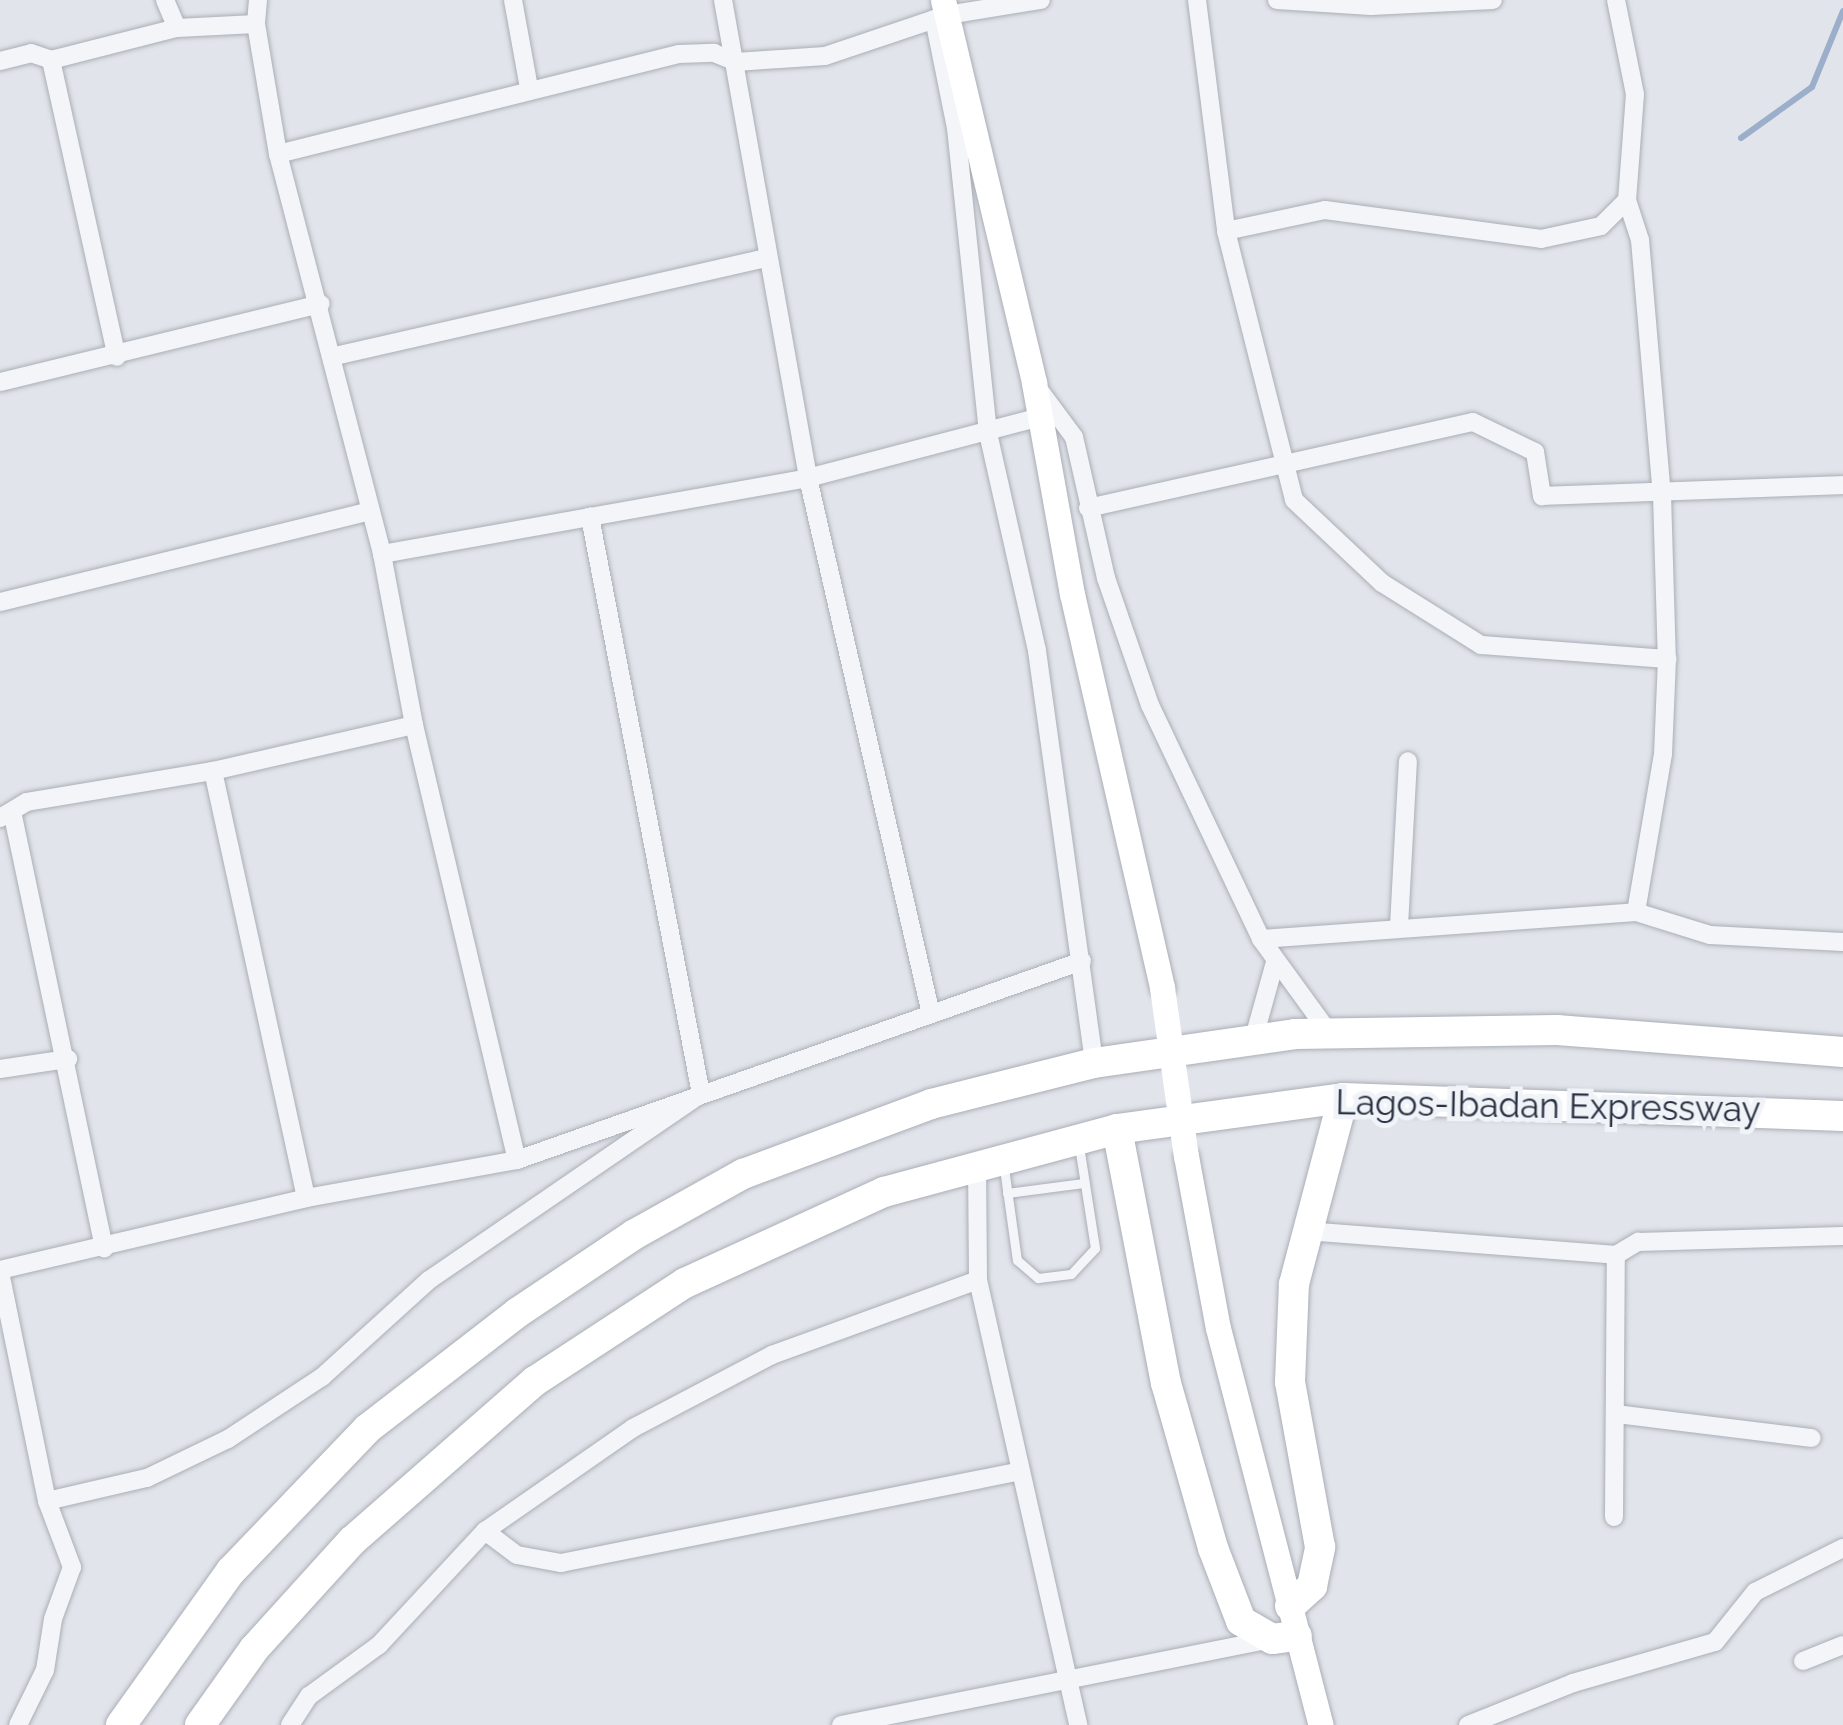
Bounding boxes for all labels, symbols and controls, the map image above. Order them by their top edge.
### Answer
street label: Lagos-Ibadan Expressway [1335,1081,1761,1131]

